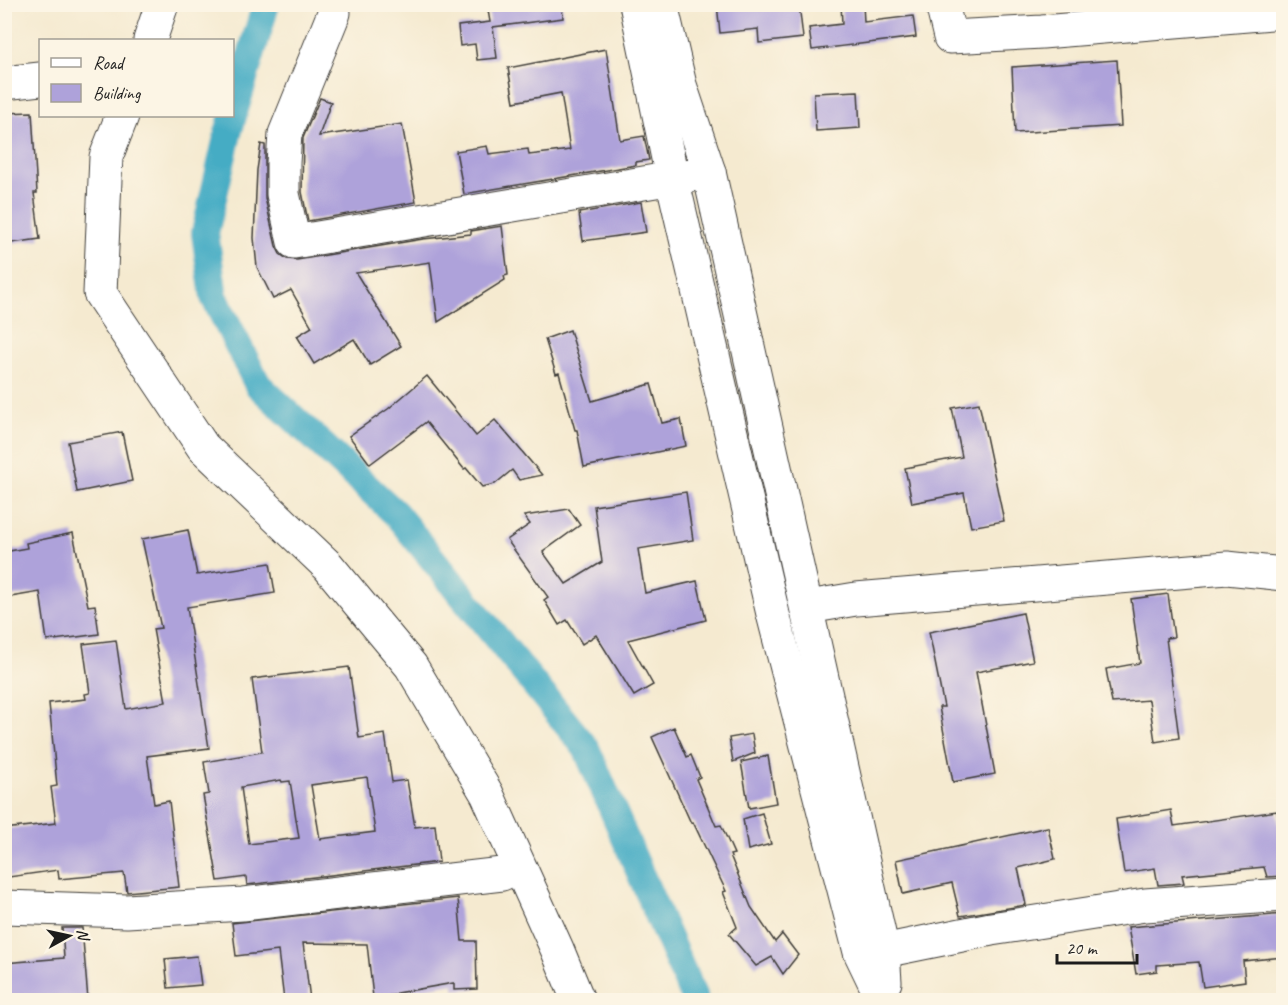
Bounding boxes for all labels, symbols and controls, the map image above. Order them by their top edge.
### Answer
legend [39,39,234,117]
text: Road [93,52,126,74]
text: Building [93,82,142,104]
north arrow [39,906,99,966]
scale bar [1057,927,1136,965]
text: N [72,928,94,943]
text: 20 m [1066,937,1099,959]

